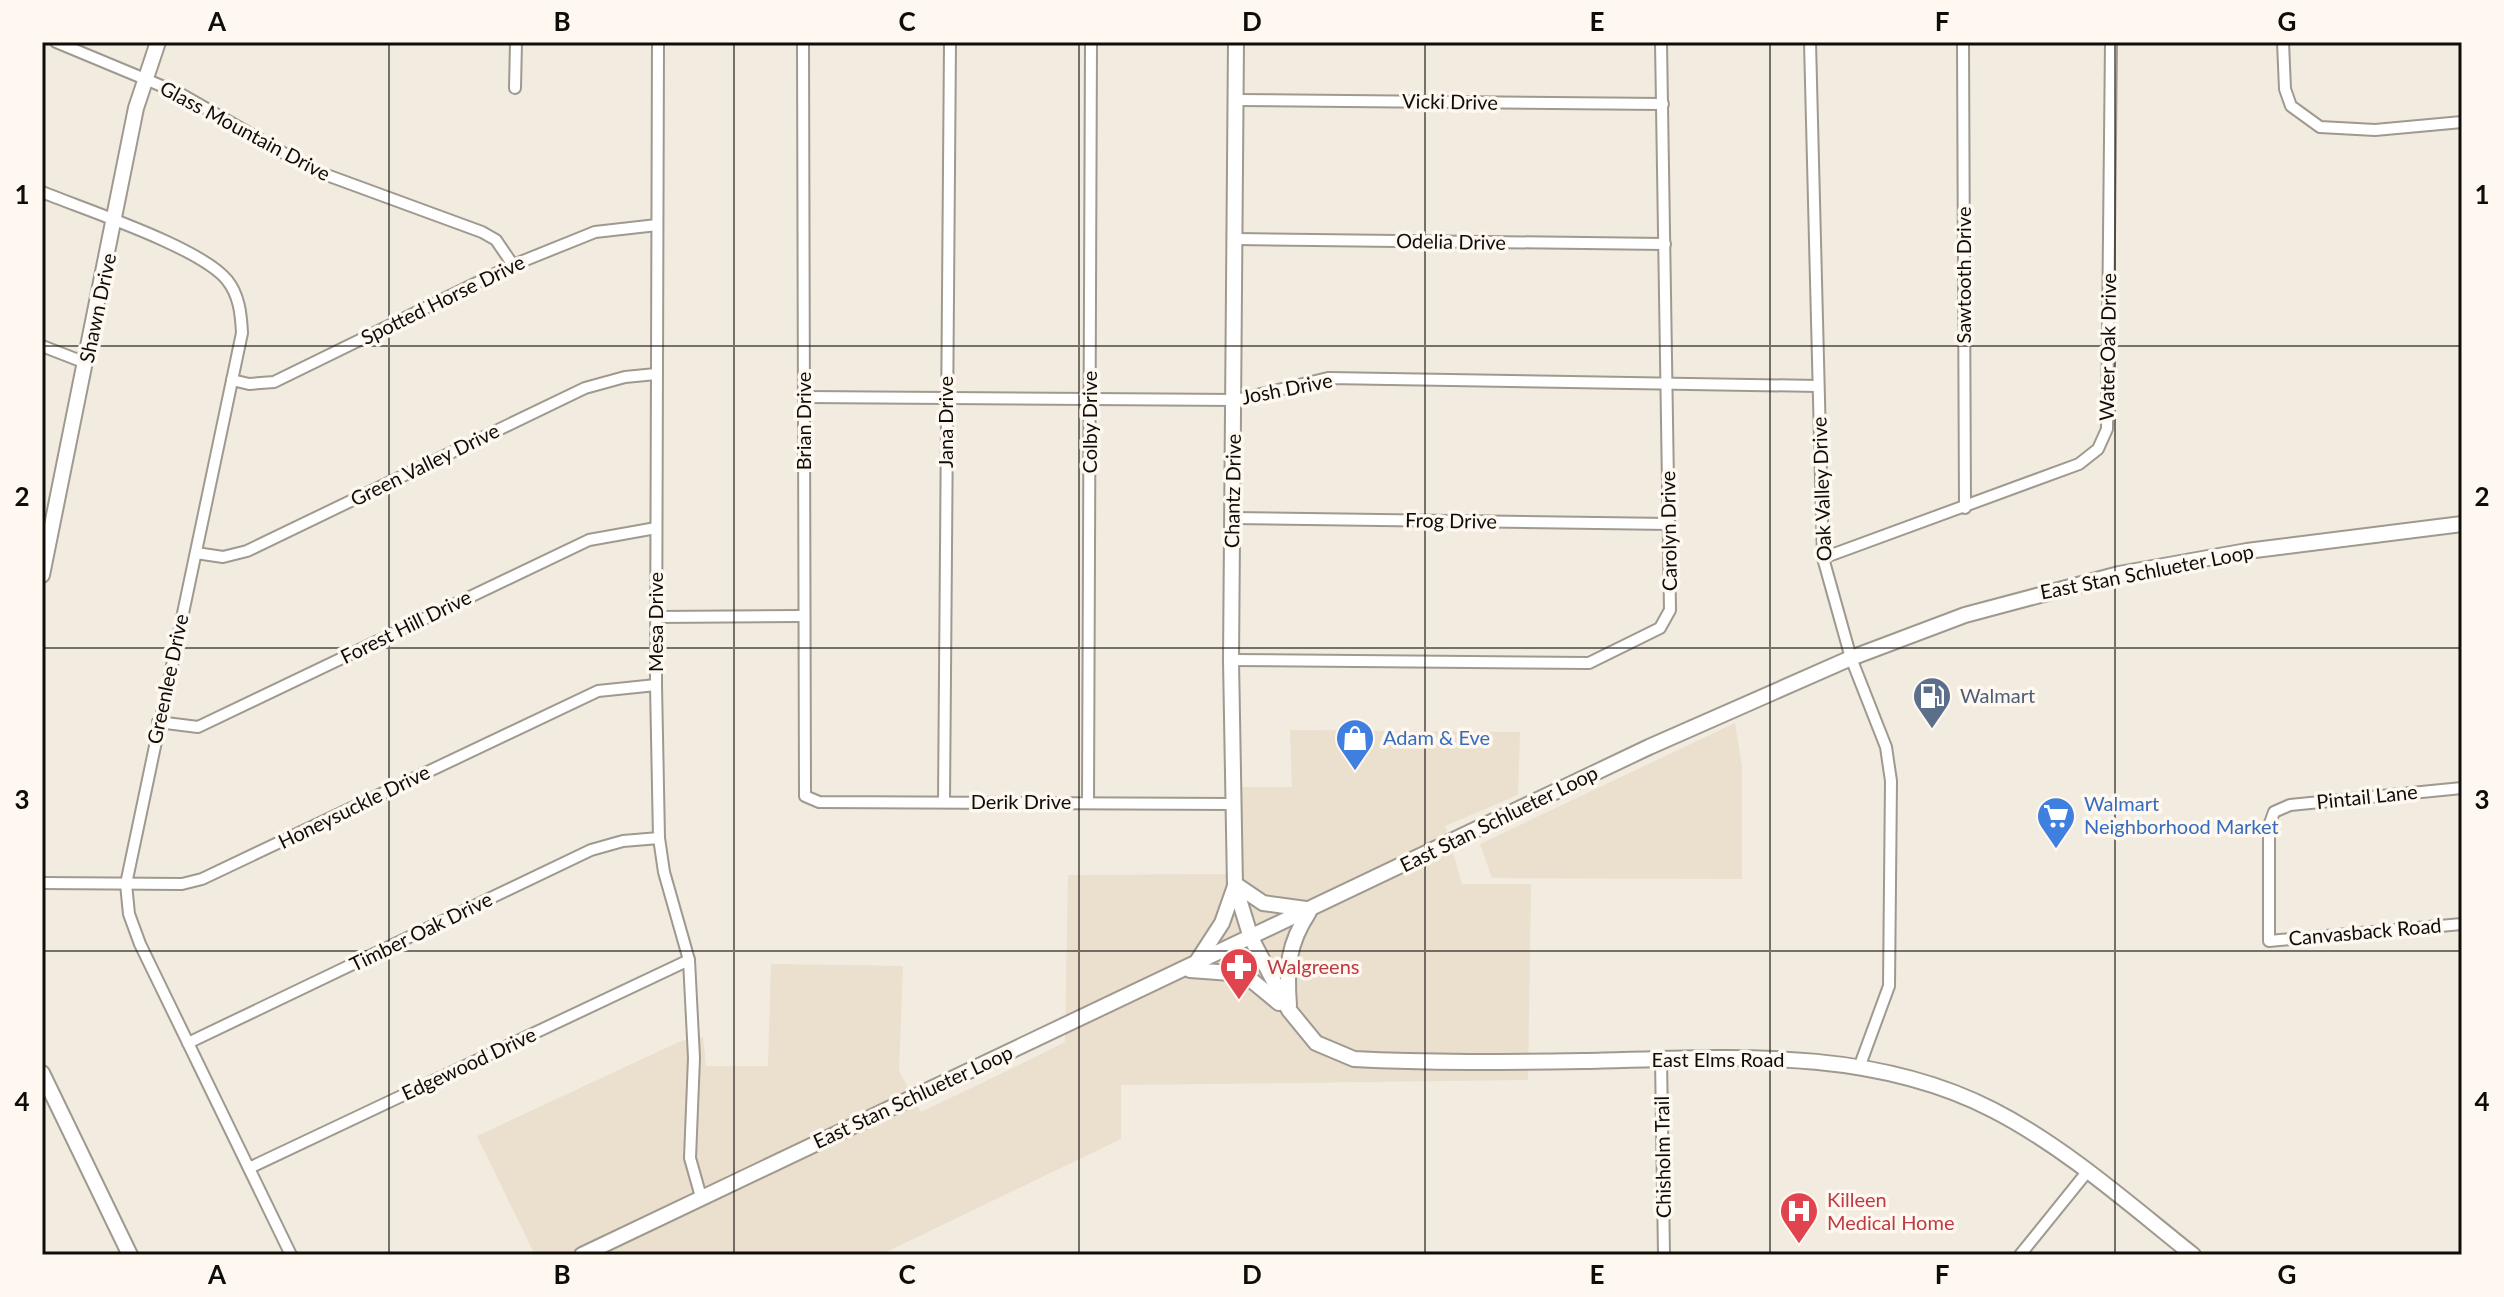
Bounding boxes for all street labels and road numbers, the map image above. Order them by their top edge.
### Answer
street label: Glass Mountain Drive [156,75,335,185]
street label: Vicki Drive [1402,88,1498,114]
street label: Sawtooth Drive [1951,206,1975,344]
street label: Odelia Drive [1396,228,1506,254]
street label: Spotted Horse Drive [357,249,528,349]
street label: Shawn Drive [74,251,120,365]
street label: Water Oak Drive [2094,273,2120,421]
street label: Josh Drive [1239,367,1334,409]
street label: Colby Drive [1077,371,1101,473]
street label: Brian Drive [791,372,815,470]
street label: Jana Drive [933,376,957,468]
street label: Oak Valley Drive [1806,416,1836,562]
street label: Green Valley Drive [346,418,503,510]
street label: Chantz Drive [1219,434,1245,548]
street label: Carolyn Drive [1655,471,1681,591]
street label: Frog Drive [1405,507,1497,533]
street label: East Stan Schlueter Loop [2038,539,2256,604]
street label: Mesa Drive [643,572,667,672]
street label: Forest Hill Drive [336,584,475,668]
street label: Greenlee Drive [142,612,193,746]
street label: Honeysuckle Drive [274,759,433,853]
street label: East Stan Schlueter Loop [1396,760,1601,876]
street label: Pintail Lane [2315,779,2419,813]
street label: Derik Drive [971,789,1071,813]
street label: Timber Oak Drive [345,886,496,976]
street label: Canvasback Road [2288,912,2442,950]
street label: Edgewood Drive [398,1022,539,1105]
street label: East Stan Schlueter Loop [809,1039,1016,1153]
street label: East Elms Road [1651,1047,1785,1071]
street label: Chisholm Trail [1649,1096,1675,1218]

